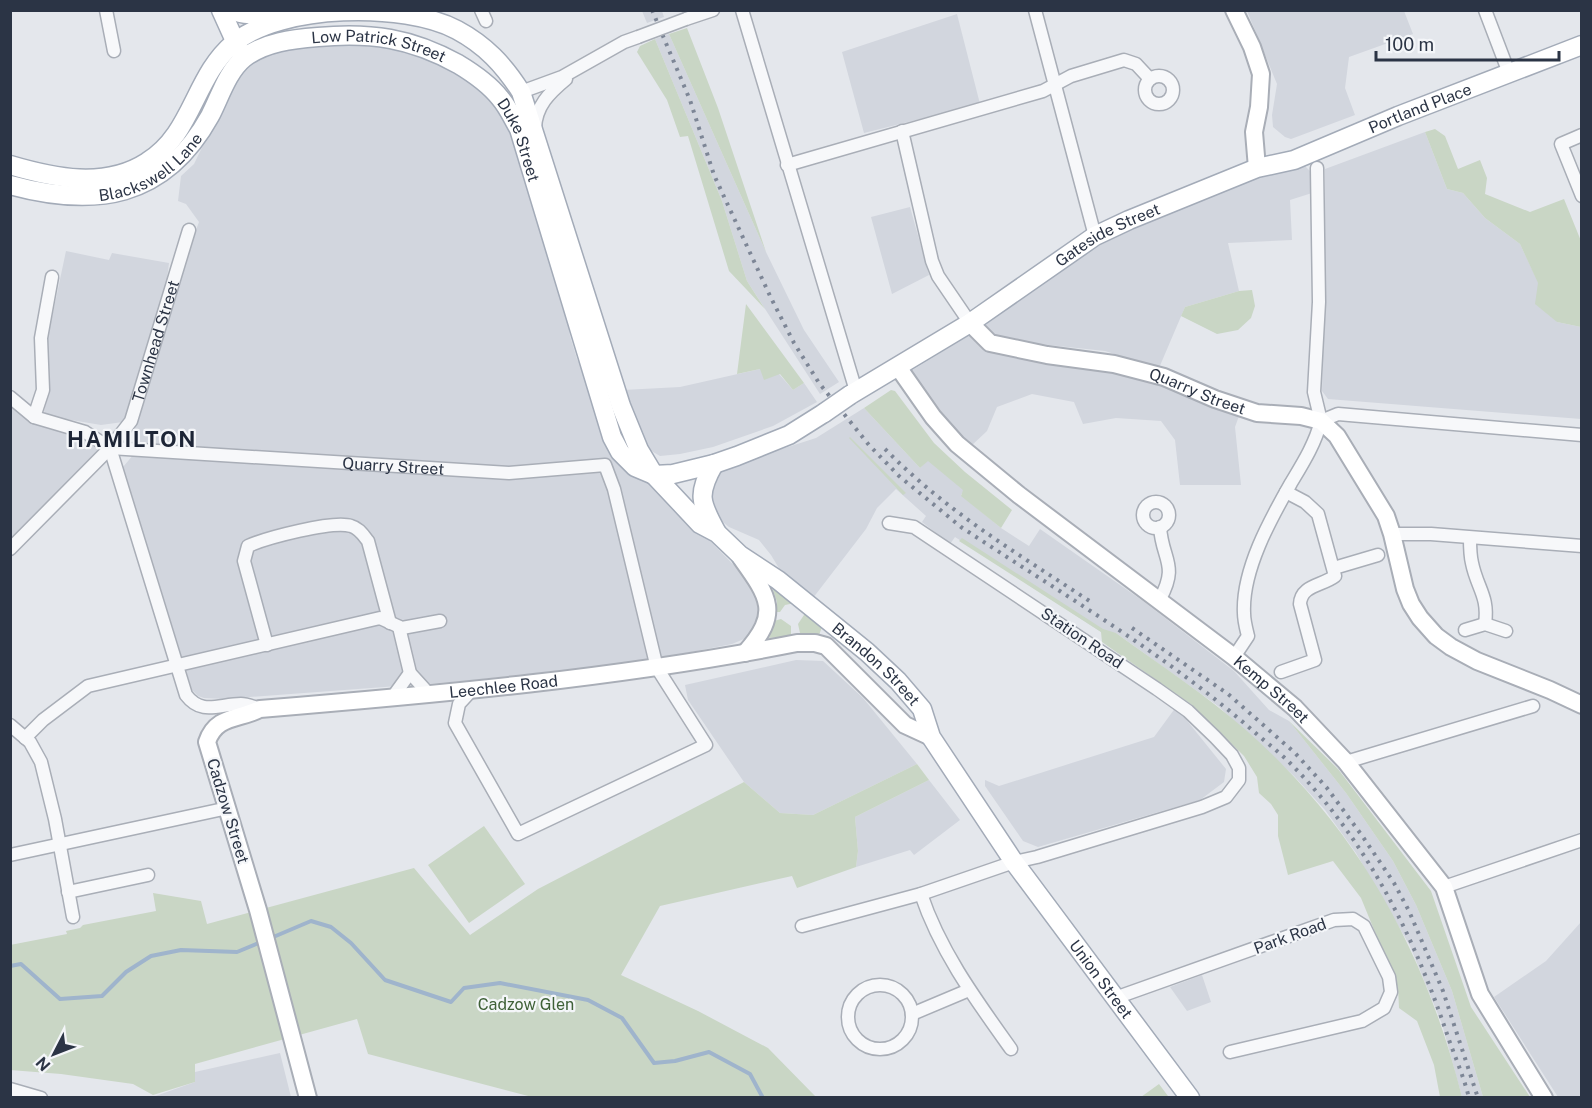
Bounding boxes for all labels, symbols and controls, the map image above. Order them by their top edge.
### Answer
scale bar [1376,24,1559,62]
street label: Low Patrick Street [310,26,449,66]
text: 100 m [1385,34,1434,55]
street label: Portland Place [1365,79,1474,137]
street label: Duke Street [494,94,544,184]
street label: Blackswell Lane [97,129,206,205]
street label: Gateside Street [1051,199,1163,270]
street label: Townhead Street [128,278,183,404]
street label: Quarry Street [1147,364,1248,418]
district label: HAMILTON [67,426,197,452]
street label: Quarry Street [342,453,445,478]
street label: Station Road [1037,603,1127,673]
street label: Brandon Street [828,618,924,709]
street label: Kemp Street [1230,651,1313,727]
street label: Leechlee Road [448,671,559,702]
street label: Cadzow Street [203,756,253,866]
street label: Park Road [1251,914,1329,958]
street label: Union Street [1066,936,1137,1022]
park label: Cadzow Glen [478,995,574,1014]
north arrow [24,1024,84,1084]
text: N [32,1053,54,1075]

